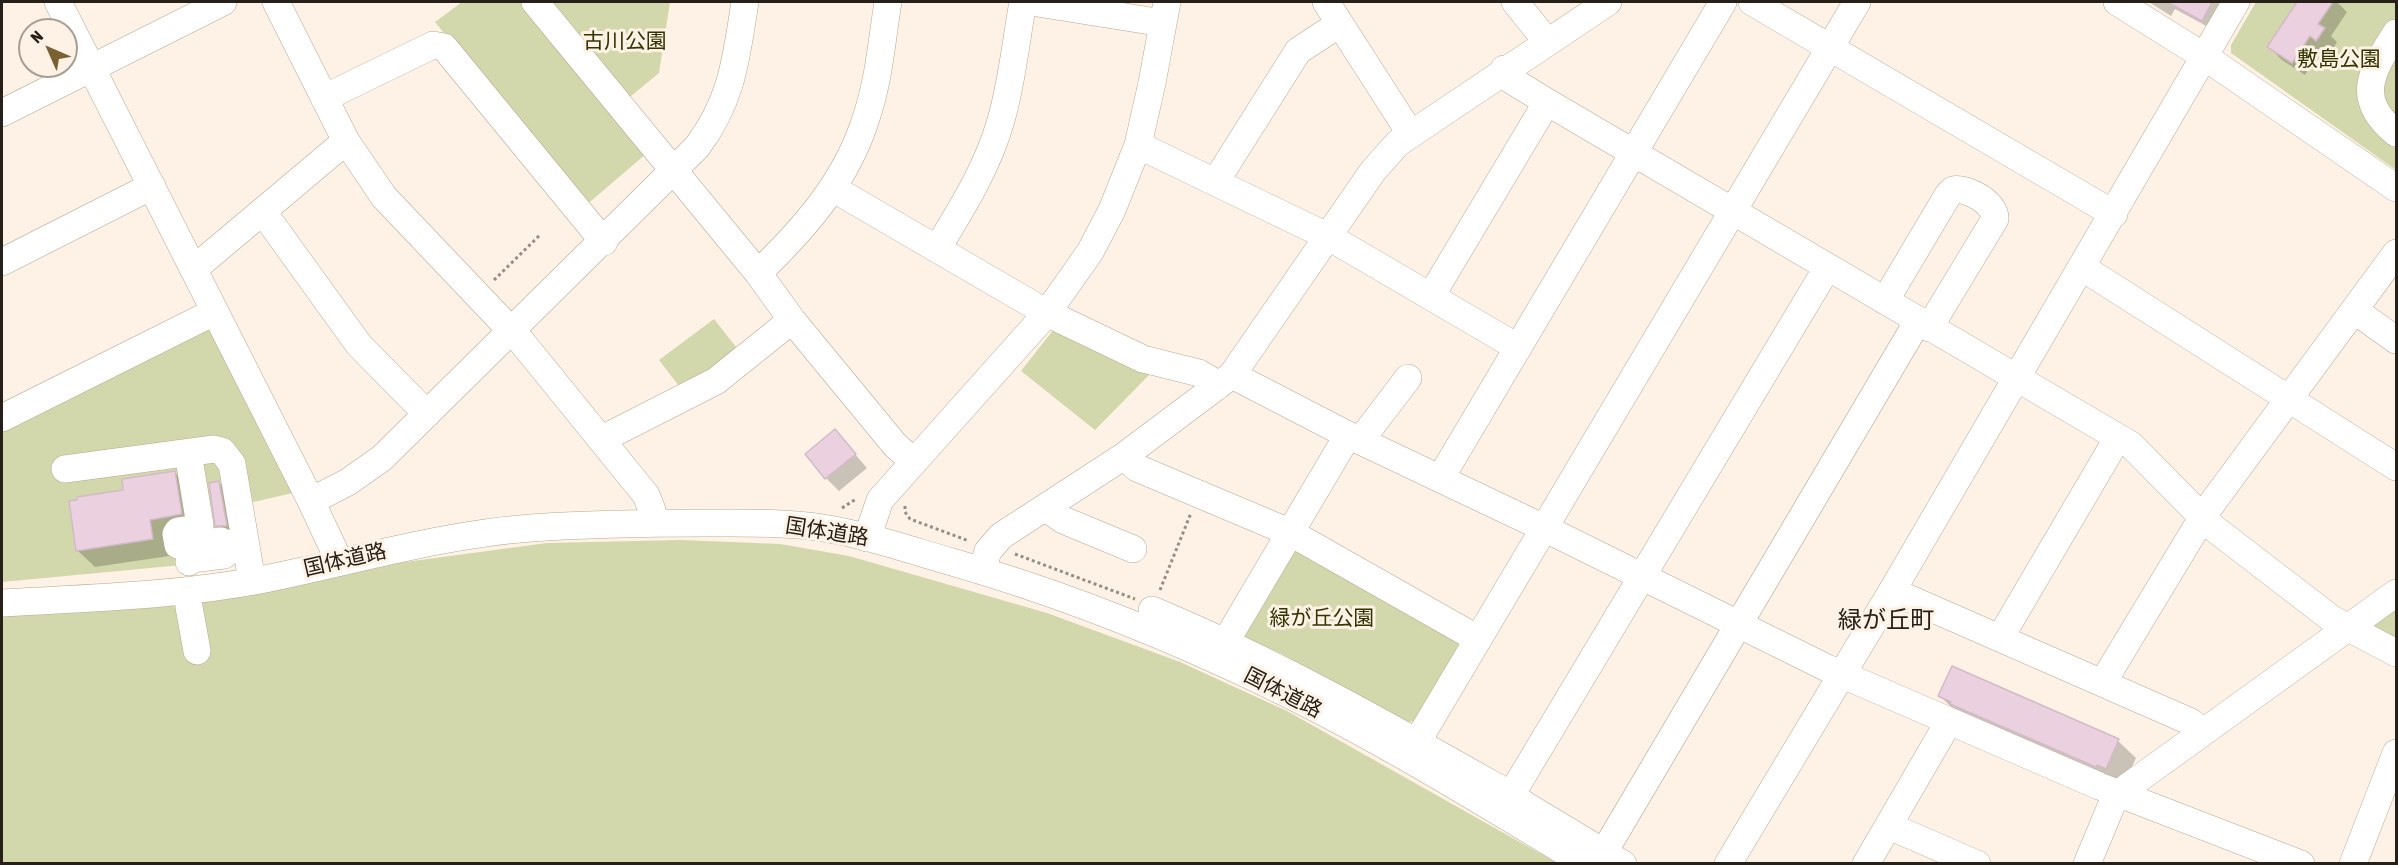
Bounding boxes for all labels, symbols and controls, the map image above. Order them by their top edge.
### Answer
north arrow [18,18,78,78]
text: N [27,27,46,46]
park label: 古川公園 [583,28,667,54]
park label: 敷島公園 [2297,46,2381,72]
street label: 国体道路 [784,513,870,551]
street label: 国体道路 [301,538,389,582]
park label: 緑が丘公園 [1270,605,1374,631]
district label: 緑が丘町 [1838,606,1934,634]
street label: 国体道路 [1240,663,1326,723]

